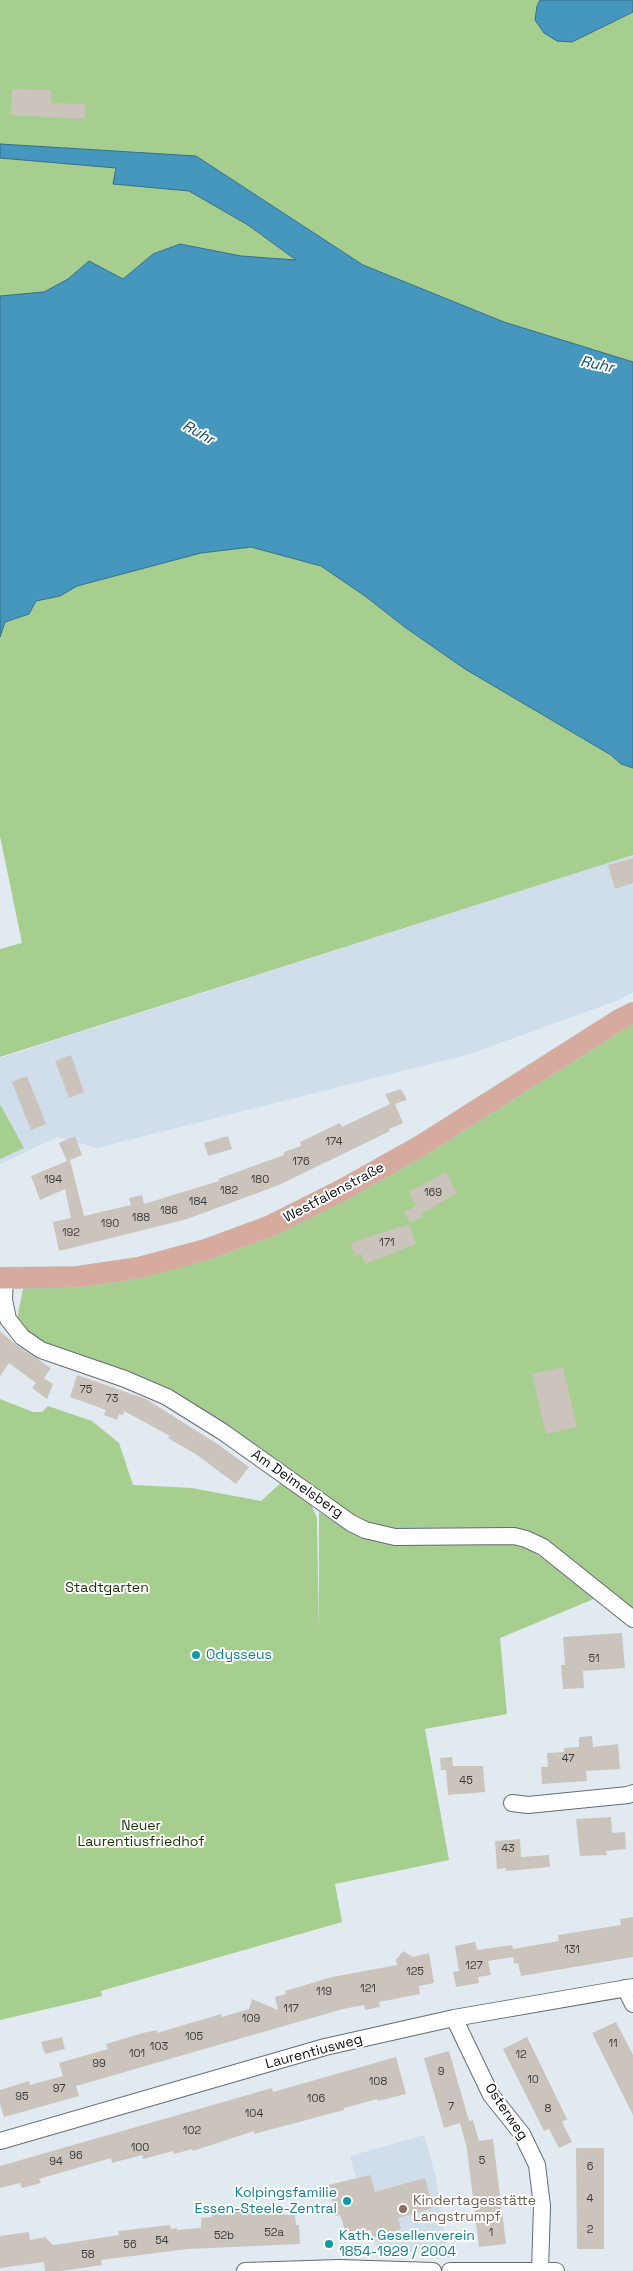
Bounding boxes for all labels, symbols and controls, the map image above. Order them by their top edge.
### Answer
water label: Ruhr [579,353,615,377]
water label: Ruhr [179,417,217,449]
house number: 174 [325,1135,343,1149]
house number: 176 [292,1155,310,1169]
street label: Westfalenstraße [281,1159,387,1227]
house number: 194 [44,1173,62,1187]
house number: 180 [251,1173,269,1187]
house number: 182 [220,1184,238,1198]
house number: 169 [424,1186,442,1200]
house number: 184 [189,1195,207,1209]
house number: 186 [160,1204,178,1218]
house number: 188 [132,1211,150,1225]
house number: 190 [101,1217,119,1231]
house number: 192 [62,1226,80,1240]
house number: 171 [379,1236,395,1250]
house number: 75 [80,1383,92,1397]
house number: 73 [106,1392,118,1406]
street label: Am Deimelsberg [248,1446,346,1522]
park label: Stadtgarten [65,1580,149,1596]
place label: Odysseus [206,1647,272,1663]
marker: Odysseus [190,1649,202,1661]
house number: 51 [588,1652,600,1666]
house number: 47 [562,1752,574,1766]
house number: 45 [459,1774,473,1788]
park label: Neuer Laurentiusfriedhof [78,1818,204,1850]
house number: 43 [501,1842,515,1856]
house number: 131 [564,1943,580,1957]
house number: 127 [465,1959,483,1973]
house number: 125 [406,1965,424,1979]
house number: 121 [360,1982,376,1996]
house number: 119 [316,1985,332,1999]
house number: 117 [283,2002,299,2016]
house number: 109 [242,2012,260,2026]
house number: 105 [185,2030,203,2044]
street label: Laurentiusweg [264,2031,364,2073]
house number: 11 [608,2037,618,2051]
house number: 103 [150,2040,168,2054]
house number: 101 [129,2047,145,2061]
house number: 12 [515,2048,527,2062]
house number: 99 [92,2057,106,2071]
house number: 9 [438,2065,444,2079]
house number: 10 [527,2073,539,2087]
house number: 108 [369,2075,387,2089]
street label: Osterweg [481,2080,531,2144]
house number: 97 [53,2082,65,2096]
house number: 95 [15,2090,29,2104]
house number: 106 [307,2092,325,2106]
house number: 7 [448,2100,454,2114]
house number: 8 [545,2102,551,2116]
house number: 104 [245,2107,263,2121]
house number: 102 [183,2124,201,2138]
house number: 100 [131,2141,149,2155]
house number: 96 [69,2149,83,2163]
house number: 5 [479,2154,485,2168]
house number: 94 [49,2155,63,2169]
house number: 6 [587,2160,593,2174]
place label: Kolpingsfamilie Essen-Steele-Zentral [195,2185,337,2218]
house number: 4 [587,2192,593,2206]
place label: Kindertagesstätte Langstrumpf [413,2193,536,2226]
marker: Kolpingsfamilie Essen-Steele-Zentral [341,2195,353,2207]
marker: Kindertagesstätte Langstrumpf [397,2203,409,2215]
house number: 2 [587,2223,593,2237]
house number: 52a [264,2226,284,2240]
house number: 1 [489,2226,493,2240]
place label: Kath. Gesellenverein 1854-1929 / 2004 [339,2228,475,2260]
house number: 52b [214,2229,234,2243]
house number: 54 [155,2234,169,2248]
house number: 56 [123,2238,137,2252]
marker: Kath. Gesellenverein 1854-1929 / 2004 [323,2238,335,2250]
house number: 58 [81,2248,95,2262]

